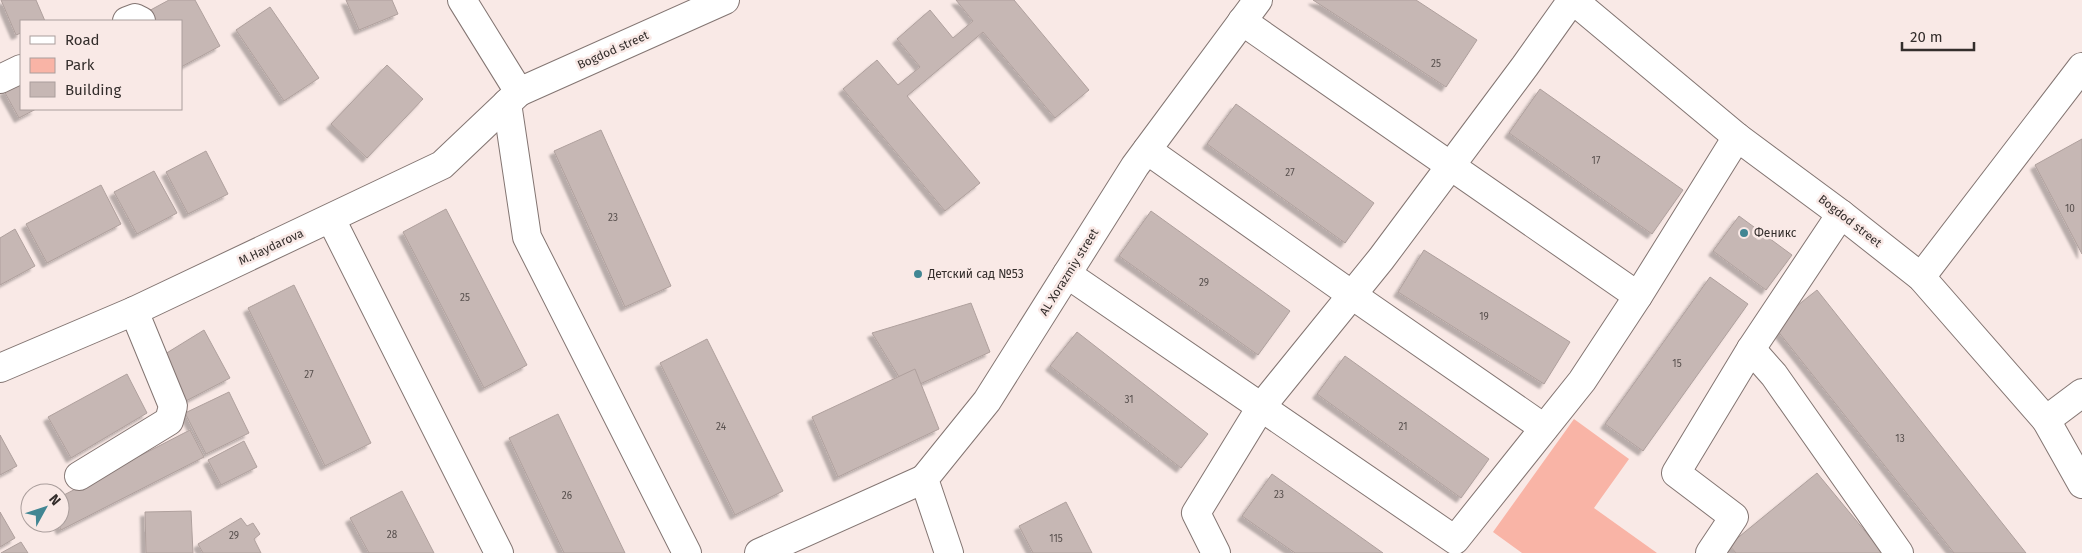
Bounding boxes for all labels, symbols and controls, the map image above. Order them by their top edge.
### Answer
legend [20,20,182,110]
scale bar [1902,20,1974,52]
street label: Bogdod street [575,28,651,72]
text: 20 m [1910,28,1943,46]
text: Road [65,31,100,49]
text: Park [65,56,95,74]
house number: 25 [1431,58,1441,70]
text: Building [65,81,121,99]
house number: 17 [1592,155,1601,167]
house number: 27 [1285,167,1295,179]
street label: Bogdod street [1816,192,1885,250]
house number: 10 [2065,203,2075,215]
house number: 23 [608,212,618,224]
street label: AL Xorazmiy street [1037,225,1102,318]
street label: M.Haydarova [236,226,306,268]
place label: Феникс [1754,226,1797,240]
marker: Феникс [1738,227,1750,239]
place label: Детский сад №53 [927,267,1024,281]
marker: Детский сад №53 [912,268,924,280]
house number: 29 [1199,277,1209,289]
house number: 25 [460,292,470,304]
house number: 19 [1479,311,1489,323]
house number: 15 [1672,358,1682,370]
house number: 27 [304,369,314,381]
house number: 31 [1124,394,1134,406]
house number: 24 [716,421,727,433]
house number: 21 [1398,421,1408,433]
house number: 13 [1895,433,1905,445]
north arrow [20,483,70,533]
house number: 23 [1274,489,1284,501]
house number: 26 [562,490,572,502]
text: N [45,491,64,509]
house number: 28 [387,529,398,541]
house number: 29 [229,530,239,542]
house number: 115 [1049,533,1063,545]

